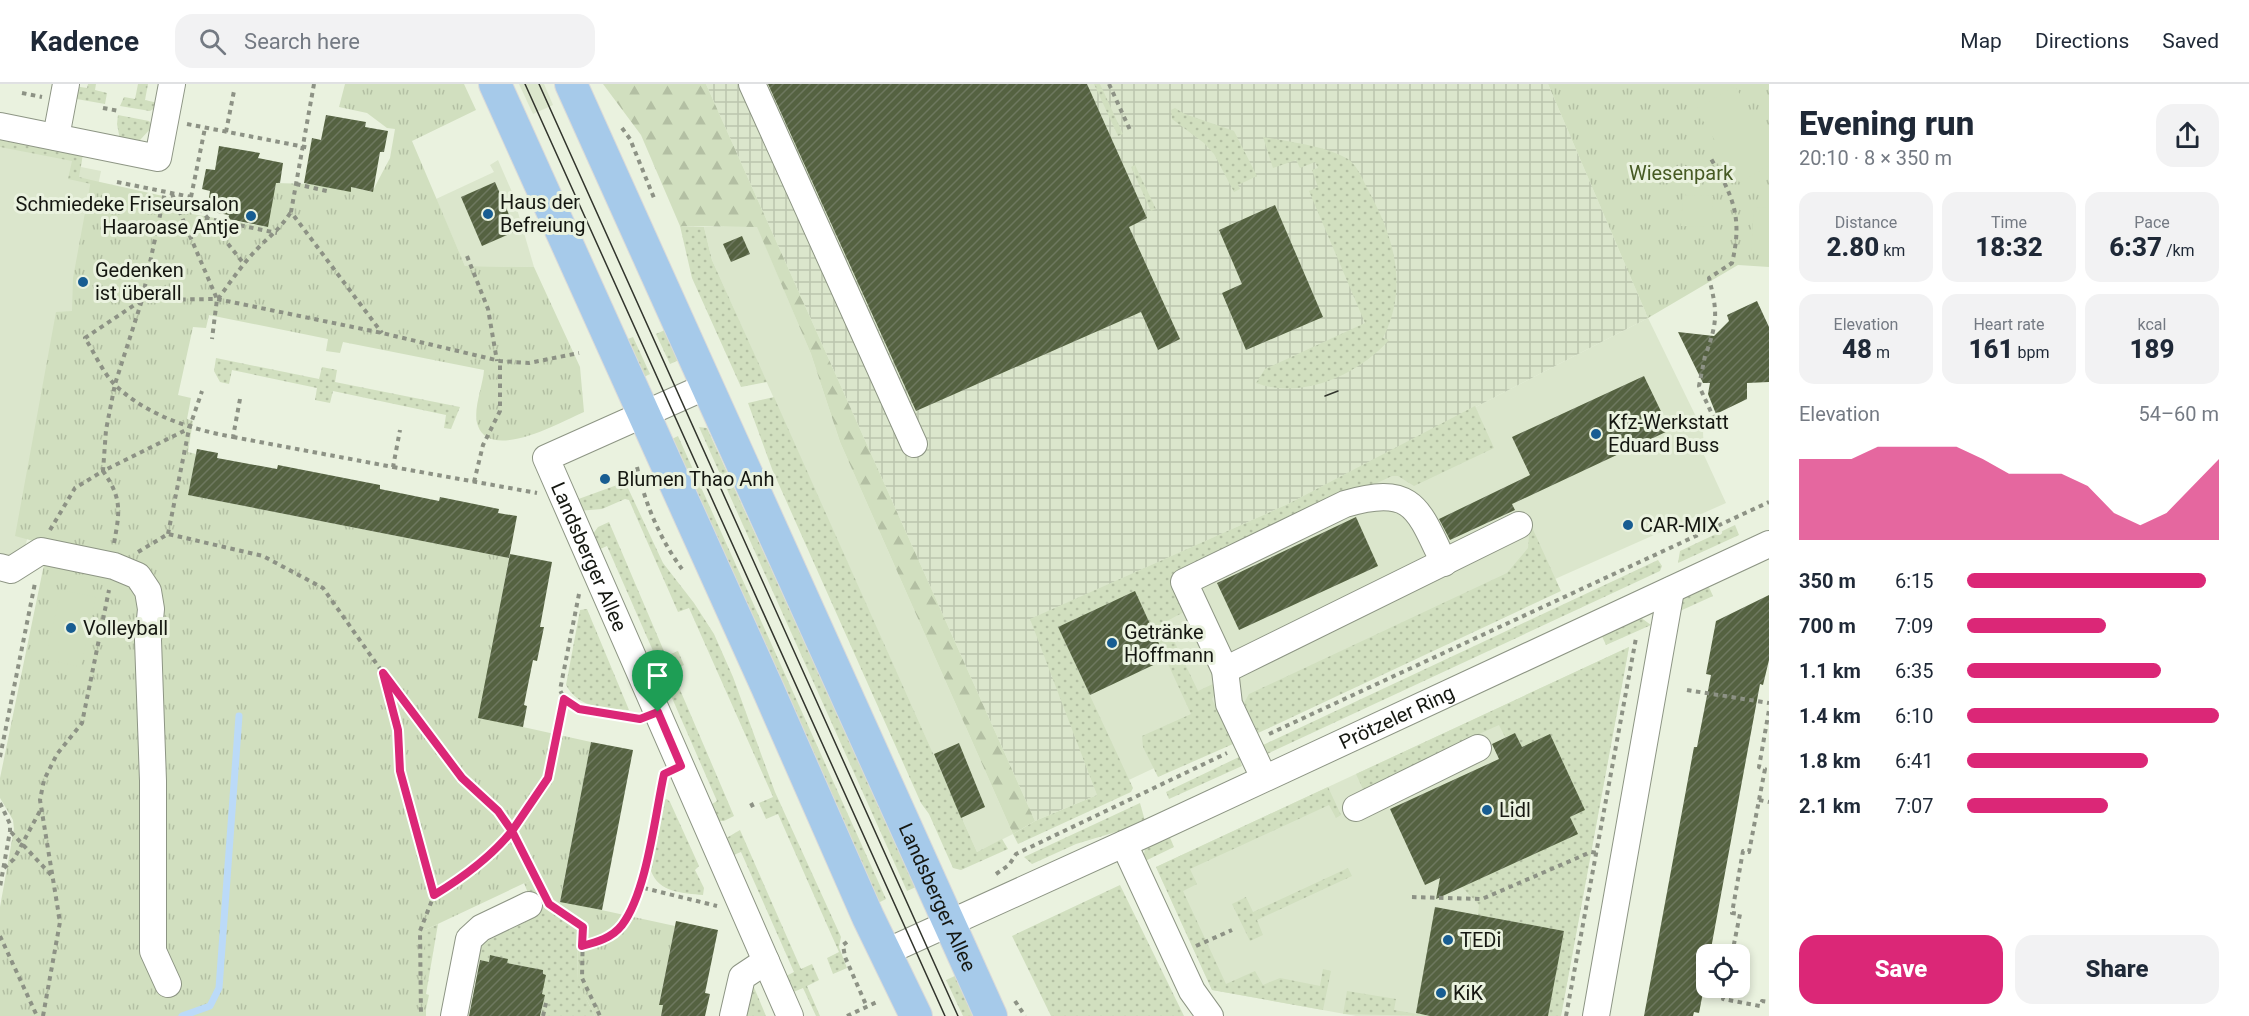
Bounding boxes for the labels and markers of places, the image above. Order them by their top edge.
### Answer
place label: Haus der Befreiung [500,190,585,237]
place label: Schmiedeke Friseursalon Haaroase Antje [16,192,239,239]
marker: Haus der Befreiung [481,207,495,221]
marker: Schmiedeke Friseursalon Haaroase Antje [244,209,258,223]
place label: Gedenken ist überall [95,258,184,305]
marker: Gedenken ist überall [76,275,90,289]
place label: Kfz-Werkstatt Eduard Buss [1608,410,1729,457]
marker: Kfz-Werkstatt Eduard Buss [1589,427,1603,441]
place label: Blumen Thao Anh [617,467,774,491]
marker: Blumen Thao Anh [598,472,612,486]
place label: CAR-MIX [1640,513,1720,537]
marker: CAR-MIX [1621,518,1635,532]
place label: Volleyball [83,616,168,640]
place label: Getränke Hoffmann [1124,620,1214,667]
marker: Volleyball [64,621,78,635]
marker: Getränke Hoffmann [1105,636,1119,650]
pin [632,650,683,712]
place label: Lidl [1499,798,1531,822]
marker: Lidl [1480,803,1494,817]
place label: TEDi [1460,928,1501,952]
marker: TEDi [1441,933,1455,947]
place label: KiK [1453,981,1483,1005]
marker: KiK [1434,986,1448,1000]

